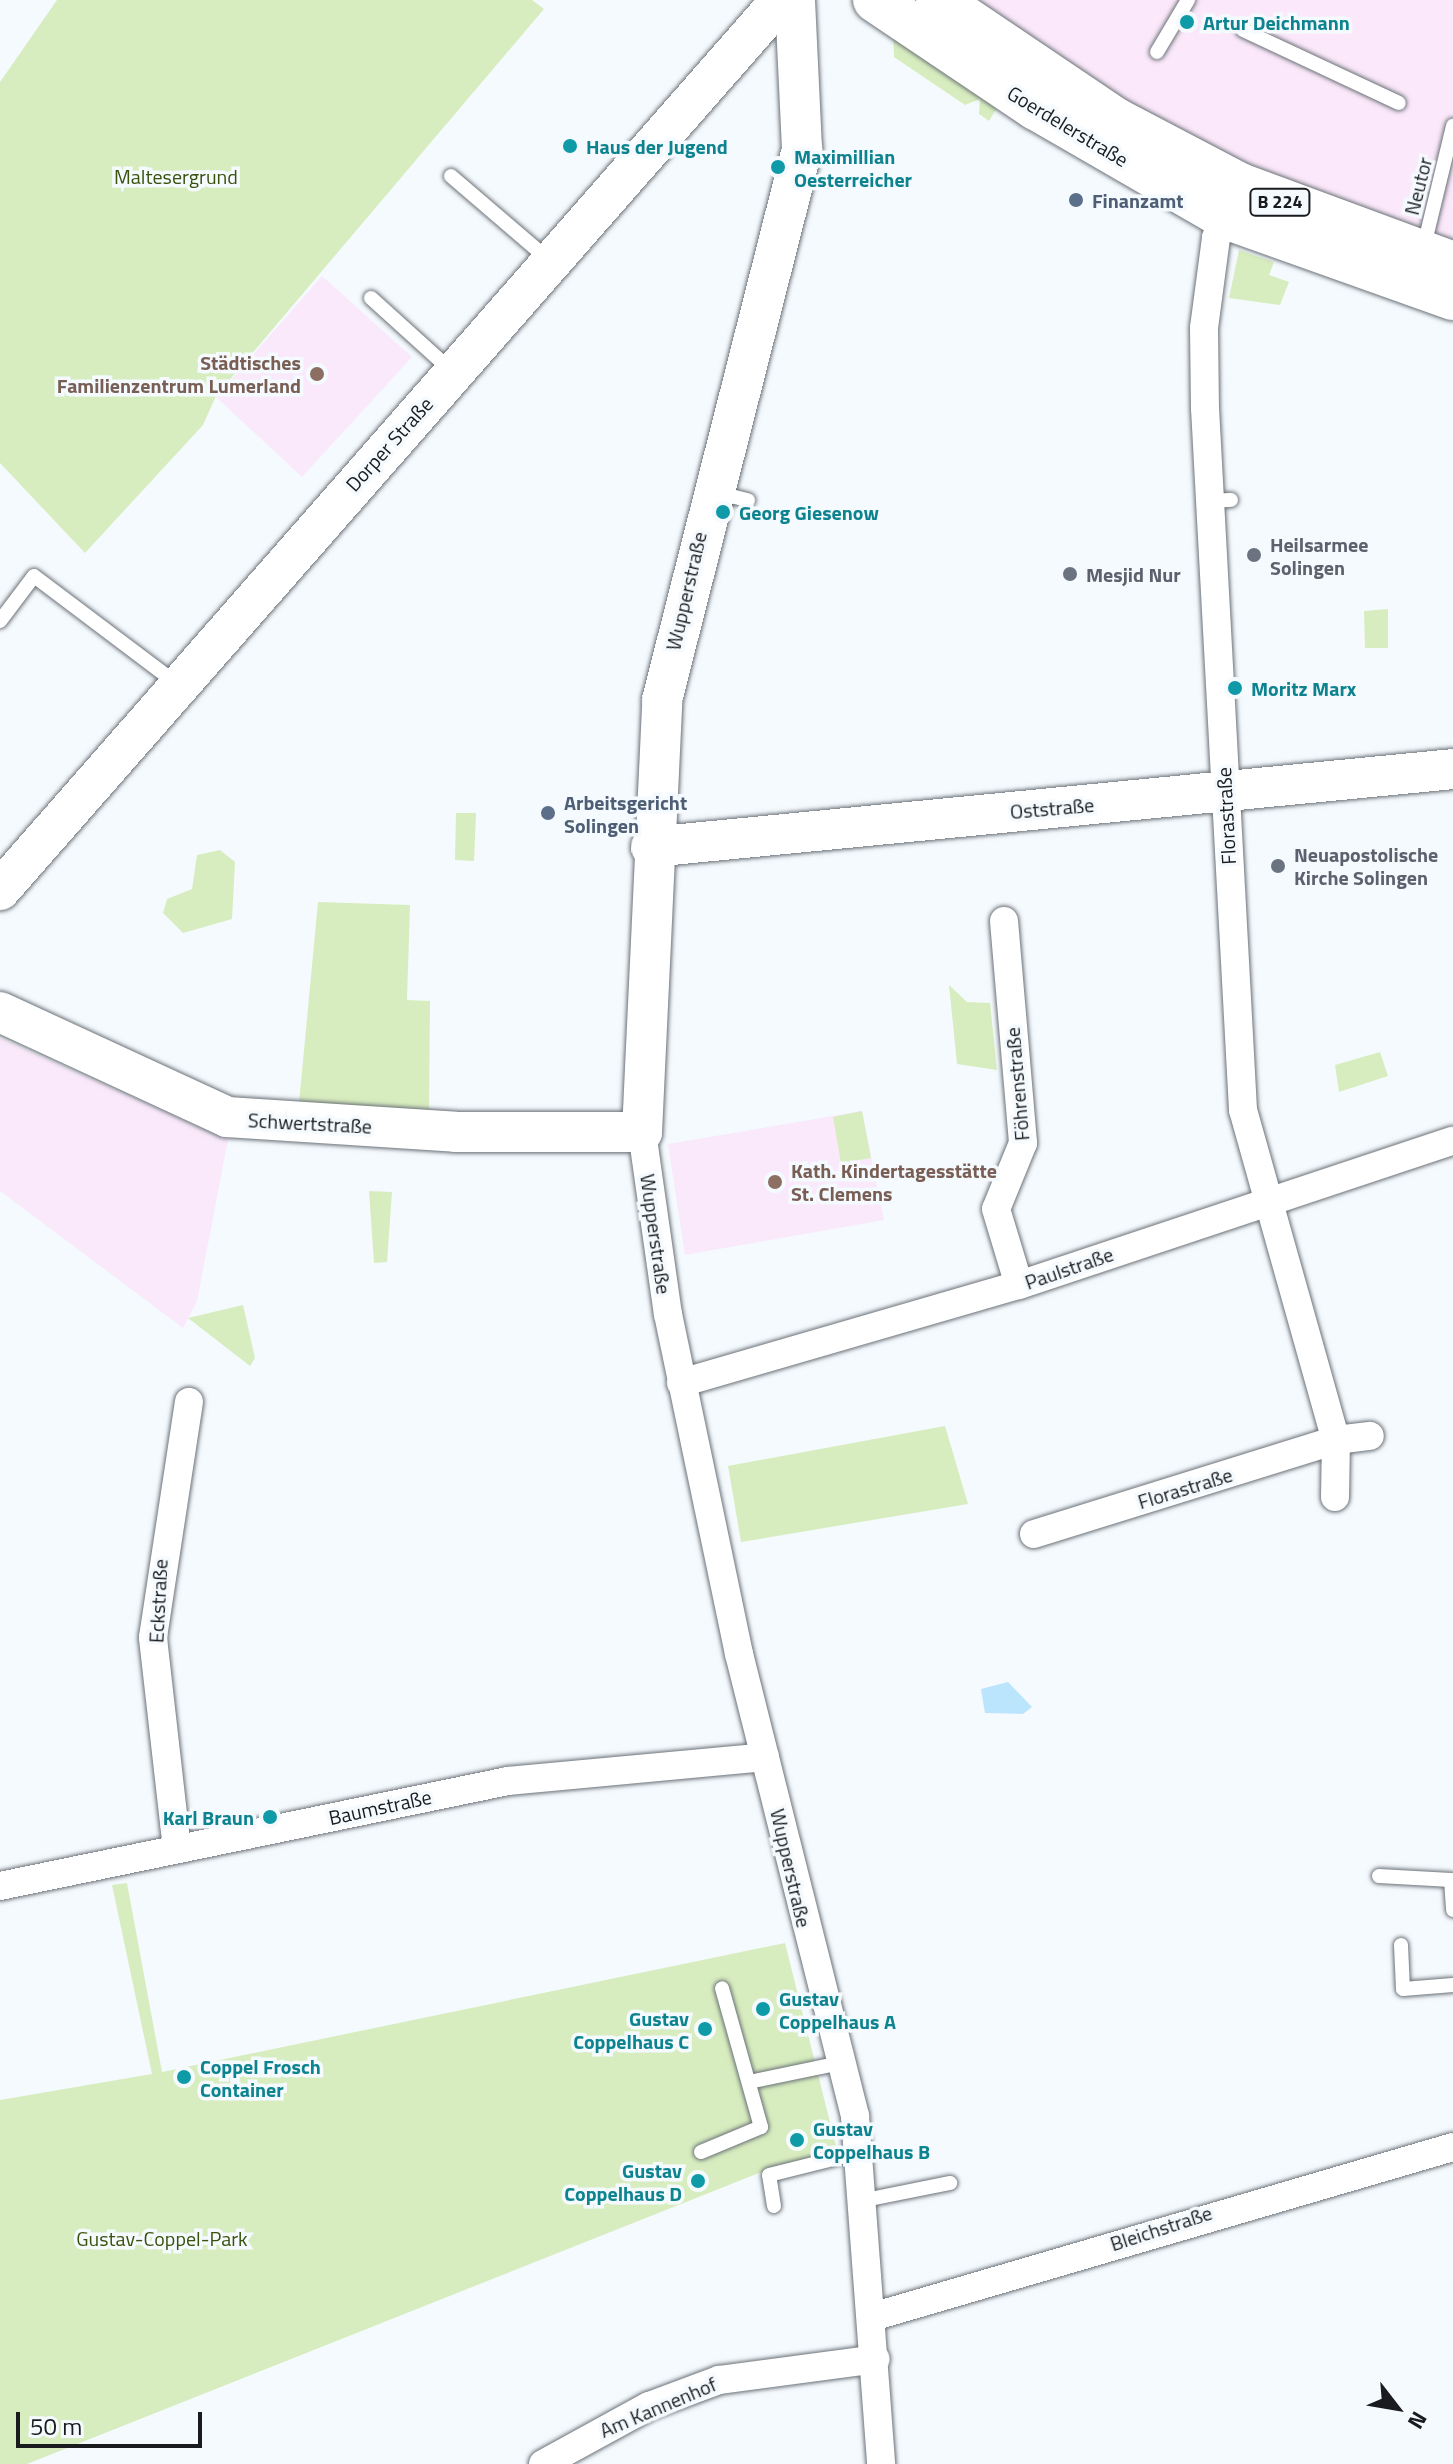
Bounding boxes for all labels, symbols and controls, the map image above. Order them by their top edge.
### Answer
place label: Artur Deichmann [1203,10,1350,34]
marker: Artur Deichmann [1178,13,1196,31]
street label: Goerdelerstraße [1003,80,1133,172]
place label: Haus der Jugend [586,134,728,158]
marker: Haus der Jugend [561,137,579,155]
place label: Maximillian Oesterreicher [794,144,912,191]
street label: Neutor [1399,155,1437,217]
marker: Maximillian Oesterreicher [769,158,787,176]
park label: Maltesergrund [114,164,238,188]
place label: Finanzamt [1092,188,1183,212]
road number: B 224 [1248,188,1312,216]
marker: Finanzamt [1067,191,1085,209]
place label: Städtisches Familienzentrum Lumerland [57,350,301,397]
marker: Städtisches Familienzentrum Lumerland [308,365,326,383]
street label: Dorper Straße [340,392,438,496]
place label: Georg Giesenow [739,500,879,524]
marker: Georg Giesenow [714,503,732,521]
street label: Wupperstraße [661,529,711,653]
place label: Heilsarmee Solingen [1270,532,1368,579]
marker: Heilsarmee Solingen [1245,546,1263,564]
place label: Mesjid Nur [1086,562,1181,586]
marker: Mesjid Nur [1061,565,1079,583]
place label: Moritz Marx [1251,676,1356,700]
marker: Moritz Marx [1226,679,1244,697]
street label: Florastraße [1211,767,1241,865]
place label: Arbeitsgericht Solingen [564,790,687,837]
street label: Oststraße [1009,792,1095,824]
marker: Arbeitsgericht Solingen [539,804,557,822]
place label: Neuapostolische Kirche Solingen [1294,842,1438,889]
marker: Neuapostolische Kirche Solingen [1269,857,1287,875]
street label: Föhrenstraße [1000,1026,1034,1142]
street label: Schwertstraße [247,1108,373,1138]
place label: Kath. Kindertagesstätte St. Clemens [791,1158,997,1205]
street label: Wupperstraße [636,1172,676,1296]
marker: Kath. Kindertagesstätte St. Clemens [766,1173,784,1191]
street label: Paulstraße [1022,1242,1116,1294]
street label: Florastraße [1135,1462,1235,1514]
street label: Eckstraße [144,1558,172,1644]
street label: Baumstraße [326,1784,434,1830]
place label: Karl Braun [163,1805,254,1829]
street label: Wupperstraße [766,1806,816,1930]
marker: Karl Braun [261,1808,279,1826]
place label: Gustav Coppelhaus A [779,1986,896,2033]
marker: Gustav Coppelhaus A [754,2000,772,2018]
place label: Gustav Coppelhaus C [573,2006,689,2053]
marker: Gustav Coppelhaus C [696,2020,714,2038]
place label: Coppel Frosch Container [200,2054,321,2101]
marker: Coppel Frosch Container [175,2068,193,2086]
place label: Gustav Coppelhaus B [813,2116,930,2163]
marker: Gustav Coppelhaus B [788,2131,806,2149]
place label: Gustav Coppelhaus D [564,2158,682,2205]
marker: Gustav Coppelhaus D [689,2172,707,2190]
street label: Bleichstraße [1107,2200,1215,2256]
park label: Gustav-Coppel-Park [76,2226,248,2250]
north arrow [1357,2368,1437,2448]
street label: Am Kannenhof [596,2372,720,2442]
scale bar [20,2396,206,2446]
text: N [1399,2405,1436,2436]
text: 50 m [30,2408,82,2444]

